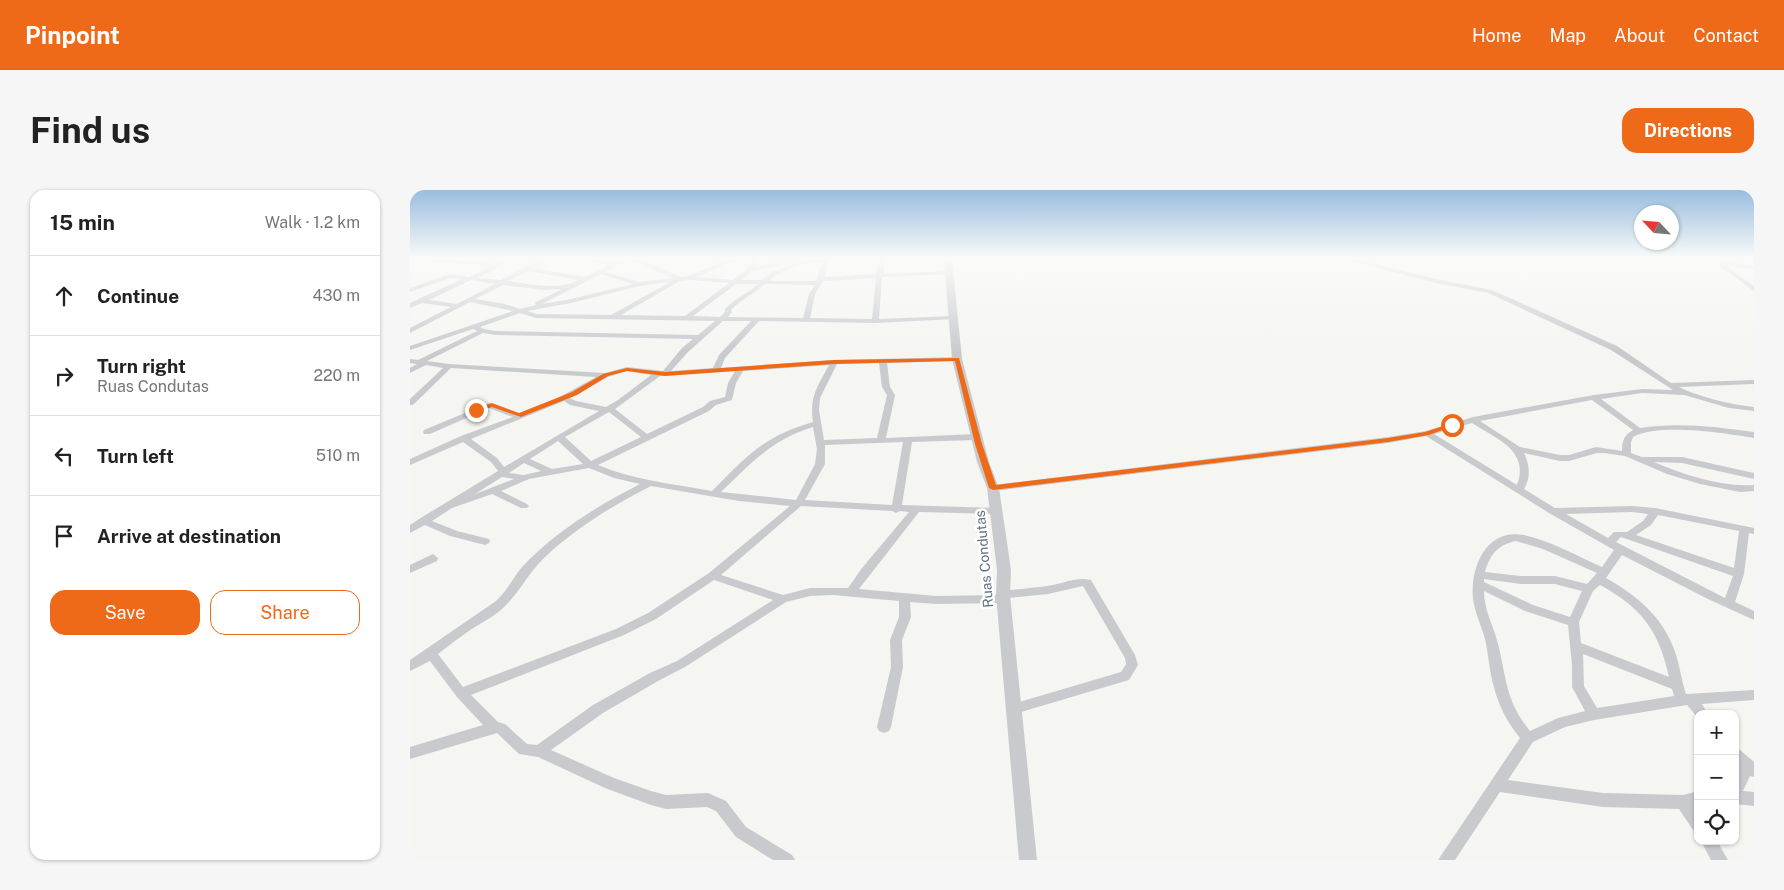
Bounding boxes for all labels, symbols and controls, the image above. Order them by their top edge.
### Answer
text: Pinpoint [25,21,120,49]
text: Home [1472,25,1522,46]
text: Map [1550,25,1586,46]
text: About [1614,25,1665,46]
text: Contact [1693,25,1759,46]
button: Directions [1622,108,1754,153]
text: Find us [30,110,150,151]
north arrow [1634,205,1679,250]
text: 15 min [50,210,115,235]
text: Walk · 1.2 km [265,213,360,232]
icon: ahead [50,282,78,310]
text: Continue [97,285,179,307]
text: 430 m [312,286,360,305]
text: Turn right [97,355,186,377]
icon: right [50,362,78,390]
text: 220 m [313,366,360,385]
text: Ruas Condutas [97,377,209,396]
route end [465,399,488,422]
route start [1441,414,1464,437]
icon: left [50,442,78,470]
text: Turn left [97,445,174,467]
text: 510 m [316,446,360,465]
street label: Ruas Condutas [972,510,996,608]
icon: arrive [50,522,78,550]
text: Arrive at destination [97,525,281,547]
button: Save [50,590,200,635]
button: Share [210,590,360,635]
map controls [1694,710,1739,845]
button: + [1694,710,1739,755]
button: − [1694,755,1739,800]
button: locate [1694,800,1739,845]

